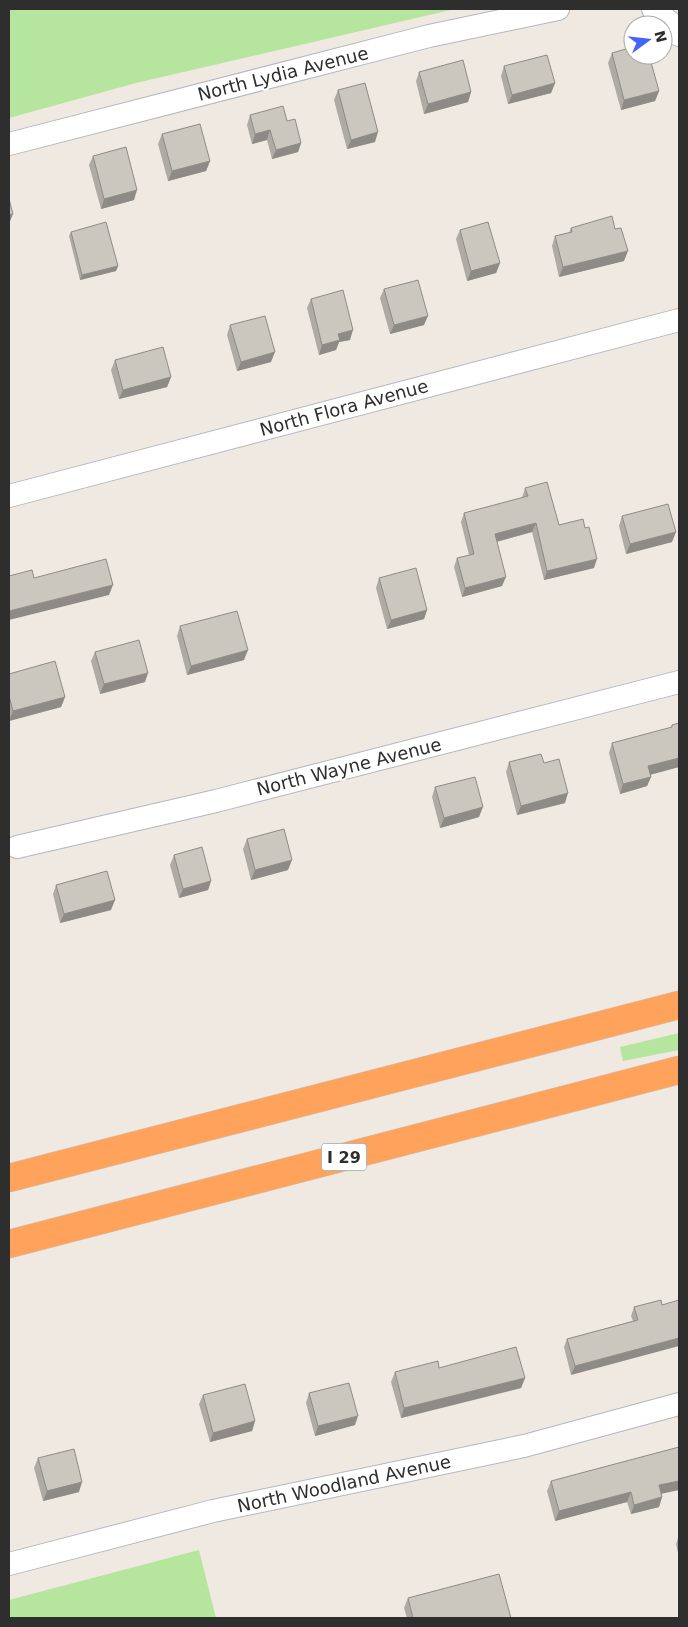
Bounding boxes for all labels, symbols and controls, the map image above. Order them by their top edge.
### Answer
north arrow [623,15,673,65]
text: N [651,29,670,44]
street label: North Lydia Avenue [195,42,370,105]
street label: North Flora Avenue [257,375,430,440]
street label: North Wayne Avenue [254,733,443,800]
road number: I 29 [322,1144,366,1170]
street label: North Woodland Avenue [235,1451,453,1516]

